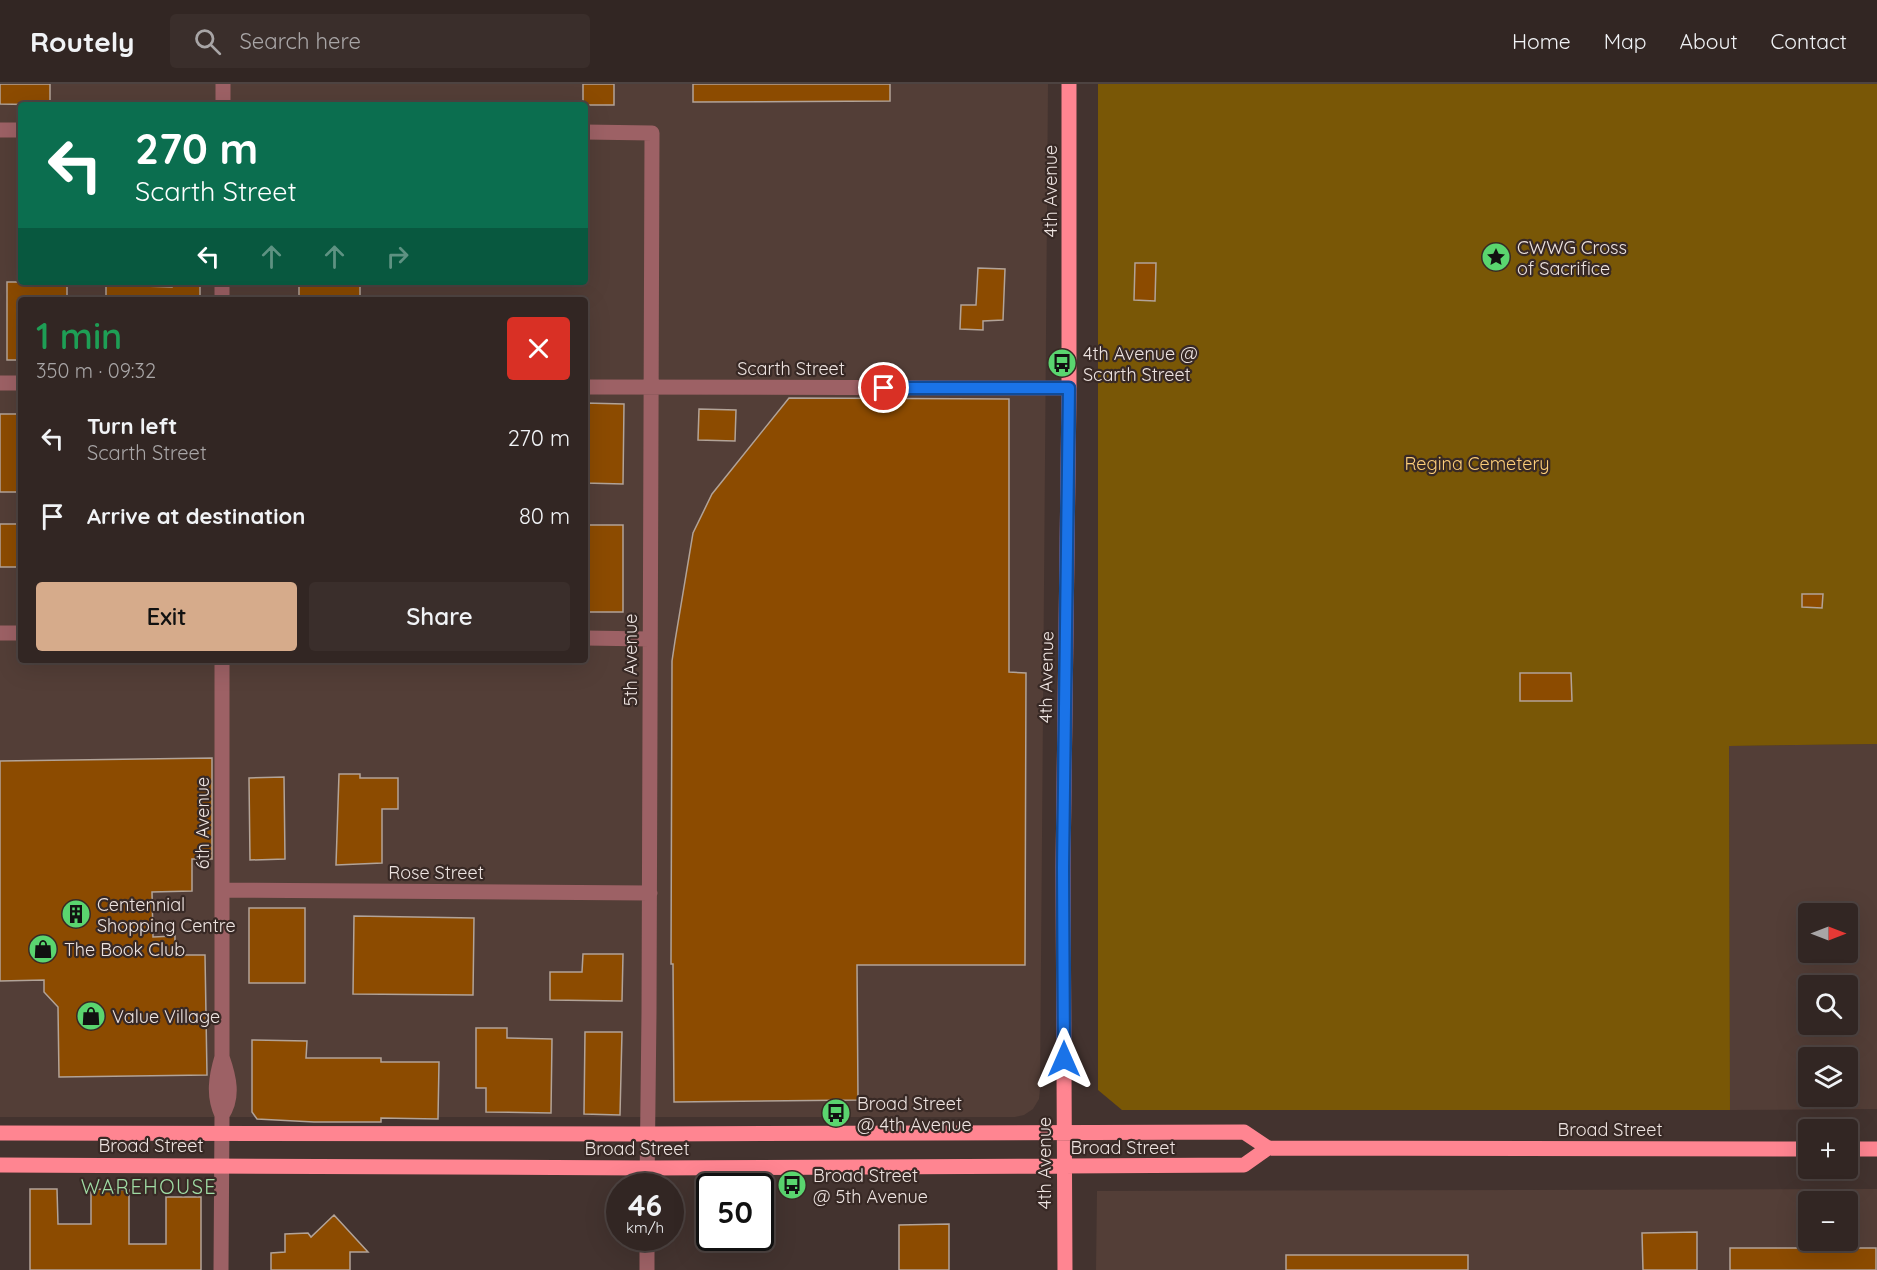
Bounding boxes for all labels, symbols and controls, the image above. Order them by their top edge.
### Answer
search box [170,14,590,68]
text: Routely [30,24,134,59]
icon: search [191,25,224,58]
text: Search here [239,27,361,55]
text: Home [1512,28,1571,54]
text: Map [1604,28,1647,54]
text: About [1680,28,1738,54]
text: Contact [1771,28,1847,54]
text: 270 m [135,122,258,175]
icon: left [36,126,114,204]
street label: 4th Avenue [1039,145,1062,237]
text: Scarth Street [135,174,297,208]
place label: CWWG Cross of Sacrifice [1517,236,1627,280]
icon: left [192,240,225,273]
icon: ahead [255,240,288,273]
icon: ahead [318,240,351,273]
icon: right [381,240,414,273]
place icon: CWWG Cross of Sacrifice [1480,241,1512,273]
text: 1 min [36,313,122,358]
button: close [507,317,570,380]
place label: 4th Avenue @ Scarth Street [1083,342,1198,386]
bus stop icon: 4th Avenue @ Scarth Street [1046,347,1078,379]
street label: Scarth Street [737,357,845,380]
text: 350 m · 09:32 [36,358,156,383]
pin [858,362,909,413]
icon: arrive [867,371,900,404]
text: Turn left [87,412,177,440]
icon: left [36,422,69,455]
text: 270 m [508,424,570,452]
text: Scarth Street [87,440,207,465]
park label: Regina Cemetery [1404,452,1550,475]
icon: arrive [36,500,69,533]
text: Arrive at destination [87,502,305,530]
text: 80 m [519,502,570,530]
button: Exit [36,582,297,651]
button: Share [309,582,570,651]
street label: 5th Avenue [619,614,642,706]
street label: 4th Avenue [1034,631,1058,723]
street label: 6th Avenue [191,777,214,869]
street label: Rose Street [388,861,484,884]
place label: Centennial Shopping Centre [97,893,236,937]
building icon: Centennial Shopping Centre [60,898,92,930]
north arrow [1798,903,1858,963]
map controls [1798,903,1858,1251]
shop icon: The Book Club [27,933,59,965]
place label: The Book Club [64,938,185,961]
button: search [1798,975,1858,1035]
shop icon: Value Village [75,1000,107,1032]
place label: Value Village [112,1005,220,1028]
position arrow [1032,1027,1096,1091]
button: layers [1798,1047,1858,1107]
place label: Broad Street @ 4th Avenue [857,1092,972,1136]
bus stop icon: Broad Street @ 4th Avenue [820,1097,852,1129]
street label: 4th Avenue [1033,1117,1056,1209]
street label: Broad Street [1557,1118,1663,1141]
button: + [1798,1119,1858,1179]
street label: Broad Street [98,1134,204,1157]
street label: Broad Street [1070,1136,1176,1159]
street label: Broad Street [584,1137,690,1160]
place label: Broad Street @ 5th Avenue [813,1164,928,1208]
bus stop icon: Broad Street @ 5th Avenue [776,1169,808,1201]
speed limit sign: 50 [696,1173,774,1251]
district label: WAREHOUSE [81,1174,217,1199]
text: 46 [628,1186,662,1224]
button: − [1798,1191,1858,1251]
text: km/h [626,1218,664,1237]

